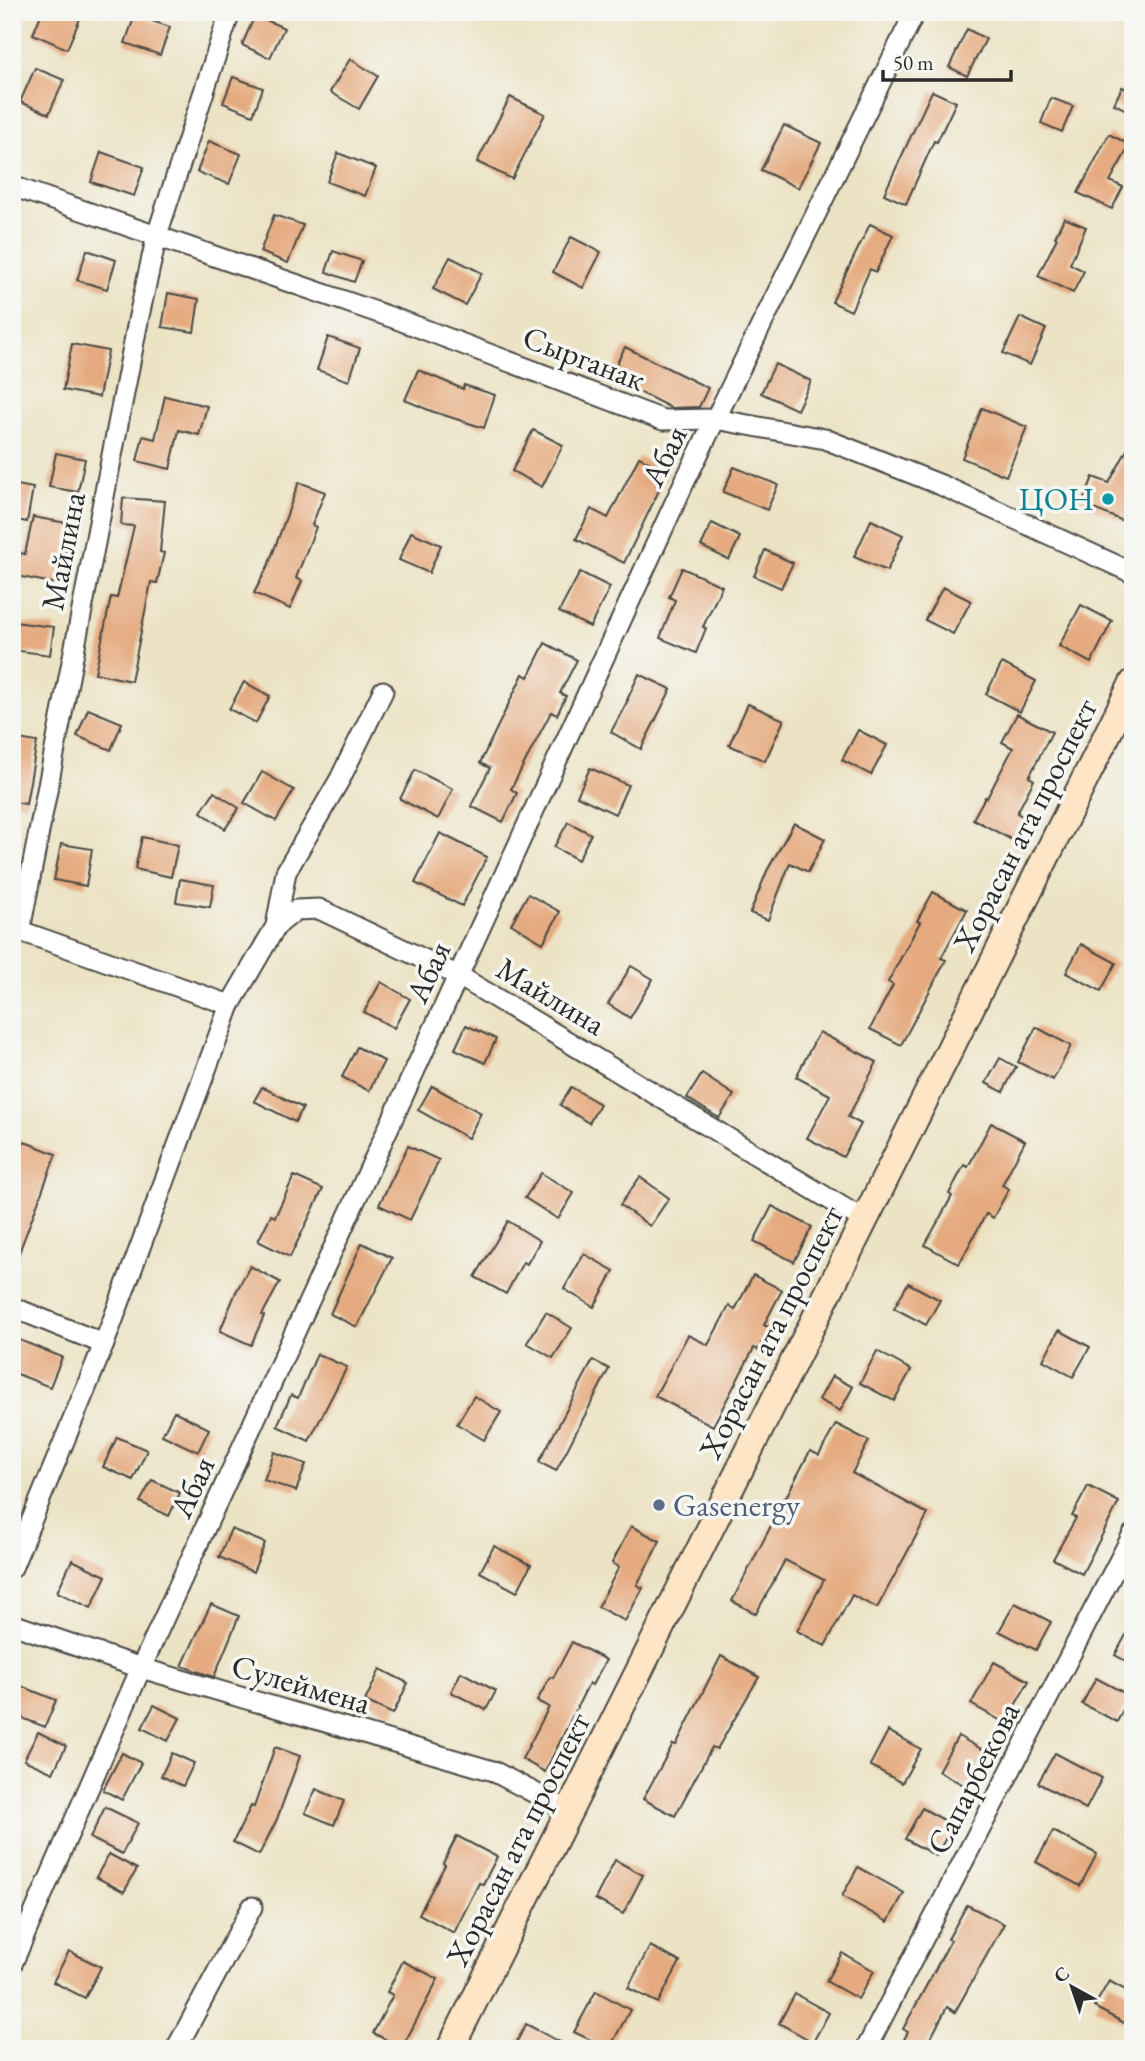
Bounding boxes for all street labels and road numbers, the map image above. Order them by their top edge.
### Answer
street label: Сырганак [517,316,651,400]
street label: Абая [631,419,697,494]
street label: Майлина [31,488,95,614]
street label: Хорасан ата проспект [943,691,1107,960]
street label: Абая [395,935,460,1010]
street label: Майлина [489,947,613,1045]
street label: Хорасан ата проспект [689,1198,853,1467]
street label: Абая [159,1450,224,1525]
street label: Сулеймена [227,1644,376,1724]
street label: Сапарбекова [917,1695,1029,1861]
street label: Хорасан ата проспект [436,1705,600,1974]

